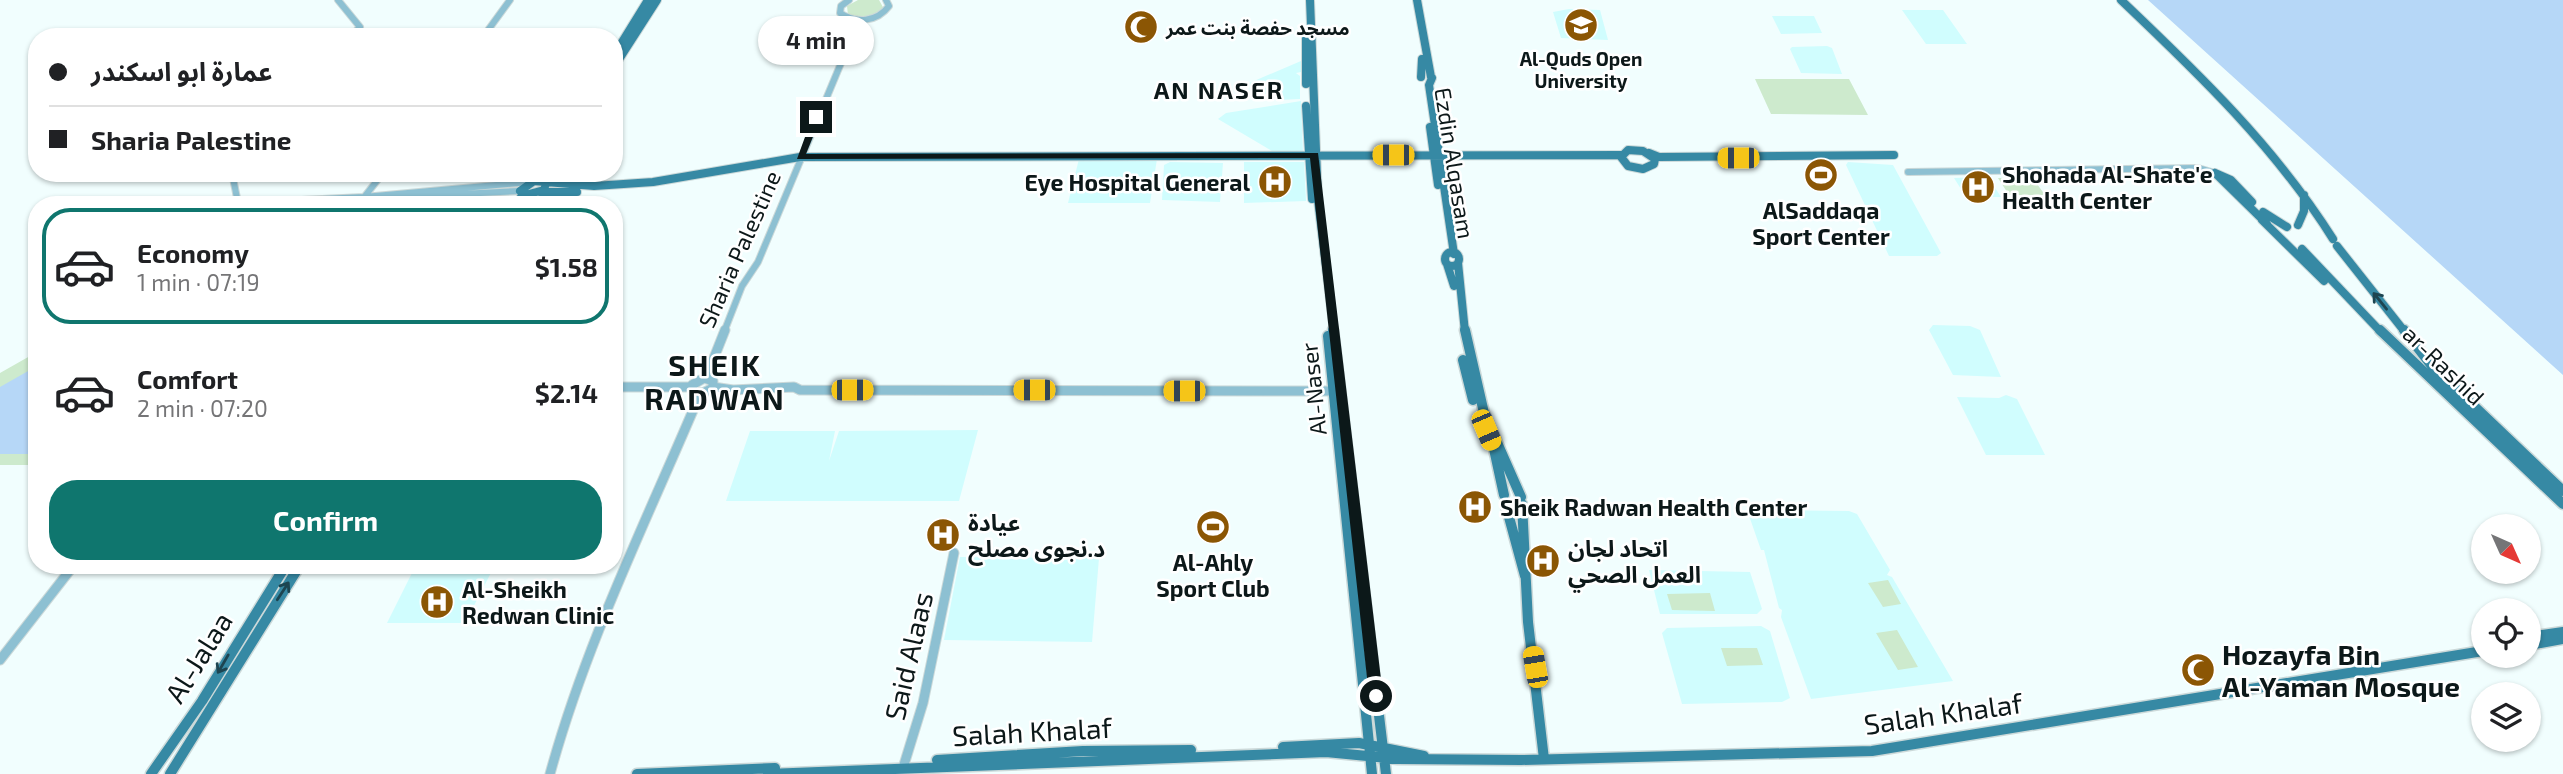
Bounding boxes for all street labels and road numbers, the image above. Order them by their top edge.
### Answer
street label: Ezdin Alqasam [1429,85,1481,241]
street label: Sharia Palestine [692,166,786,332]
street label: ar-Rashid [2398,320,2490,410]
street label: Al-Naser [1294,341,1332,437]
street label: Said Alaas [877,589,939,723]
street label: Al-Jalaa [157,605,239,709]
street label: Salah Khalaf [1862,685,2026,741]
street label: Salah Khalaf [951,710,1114,752]

